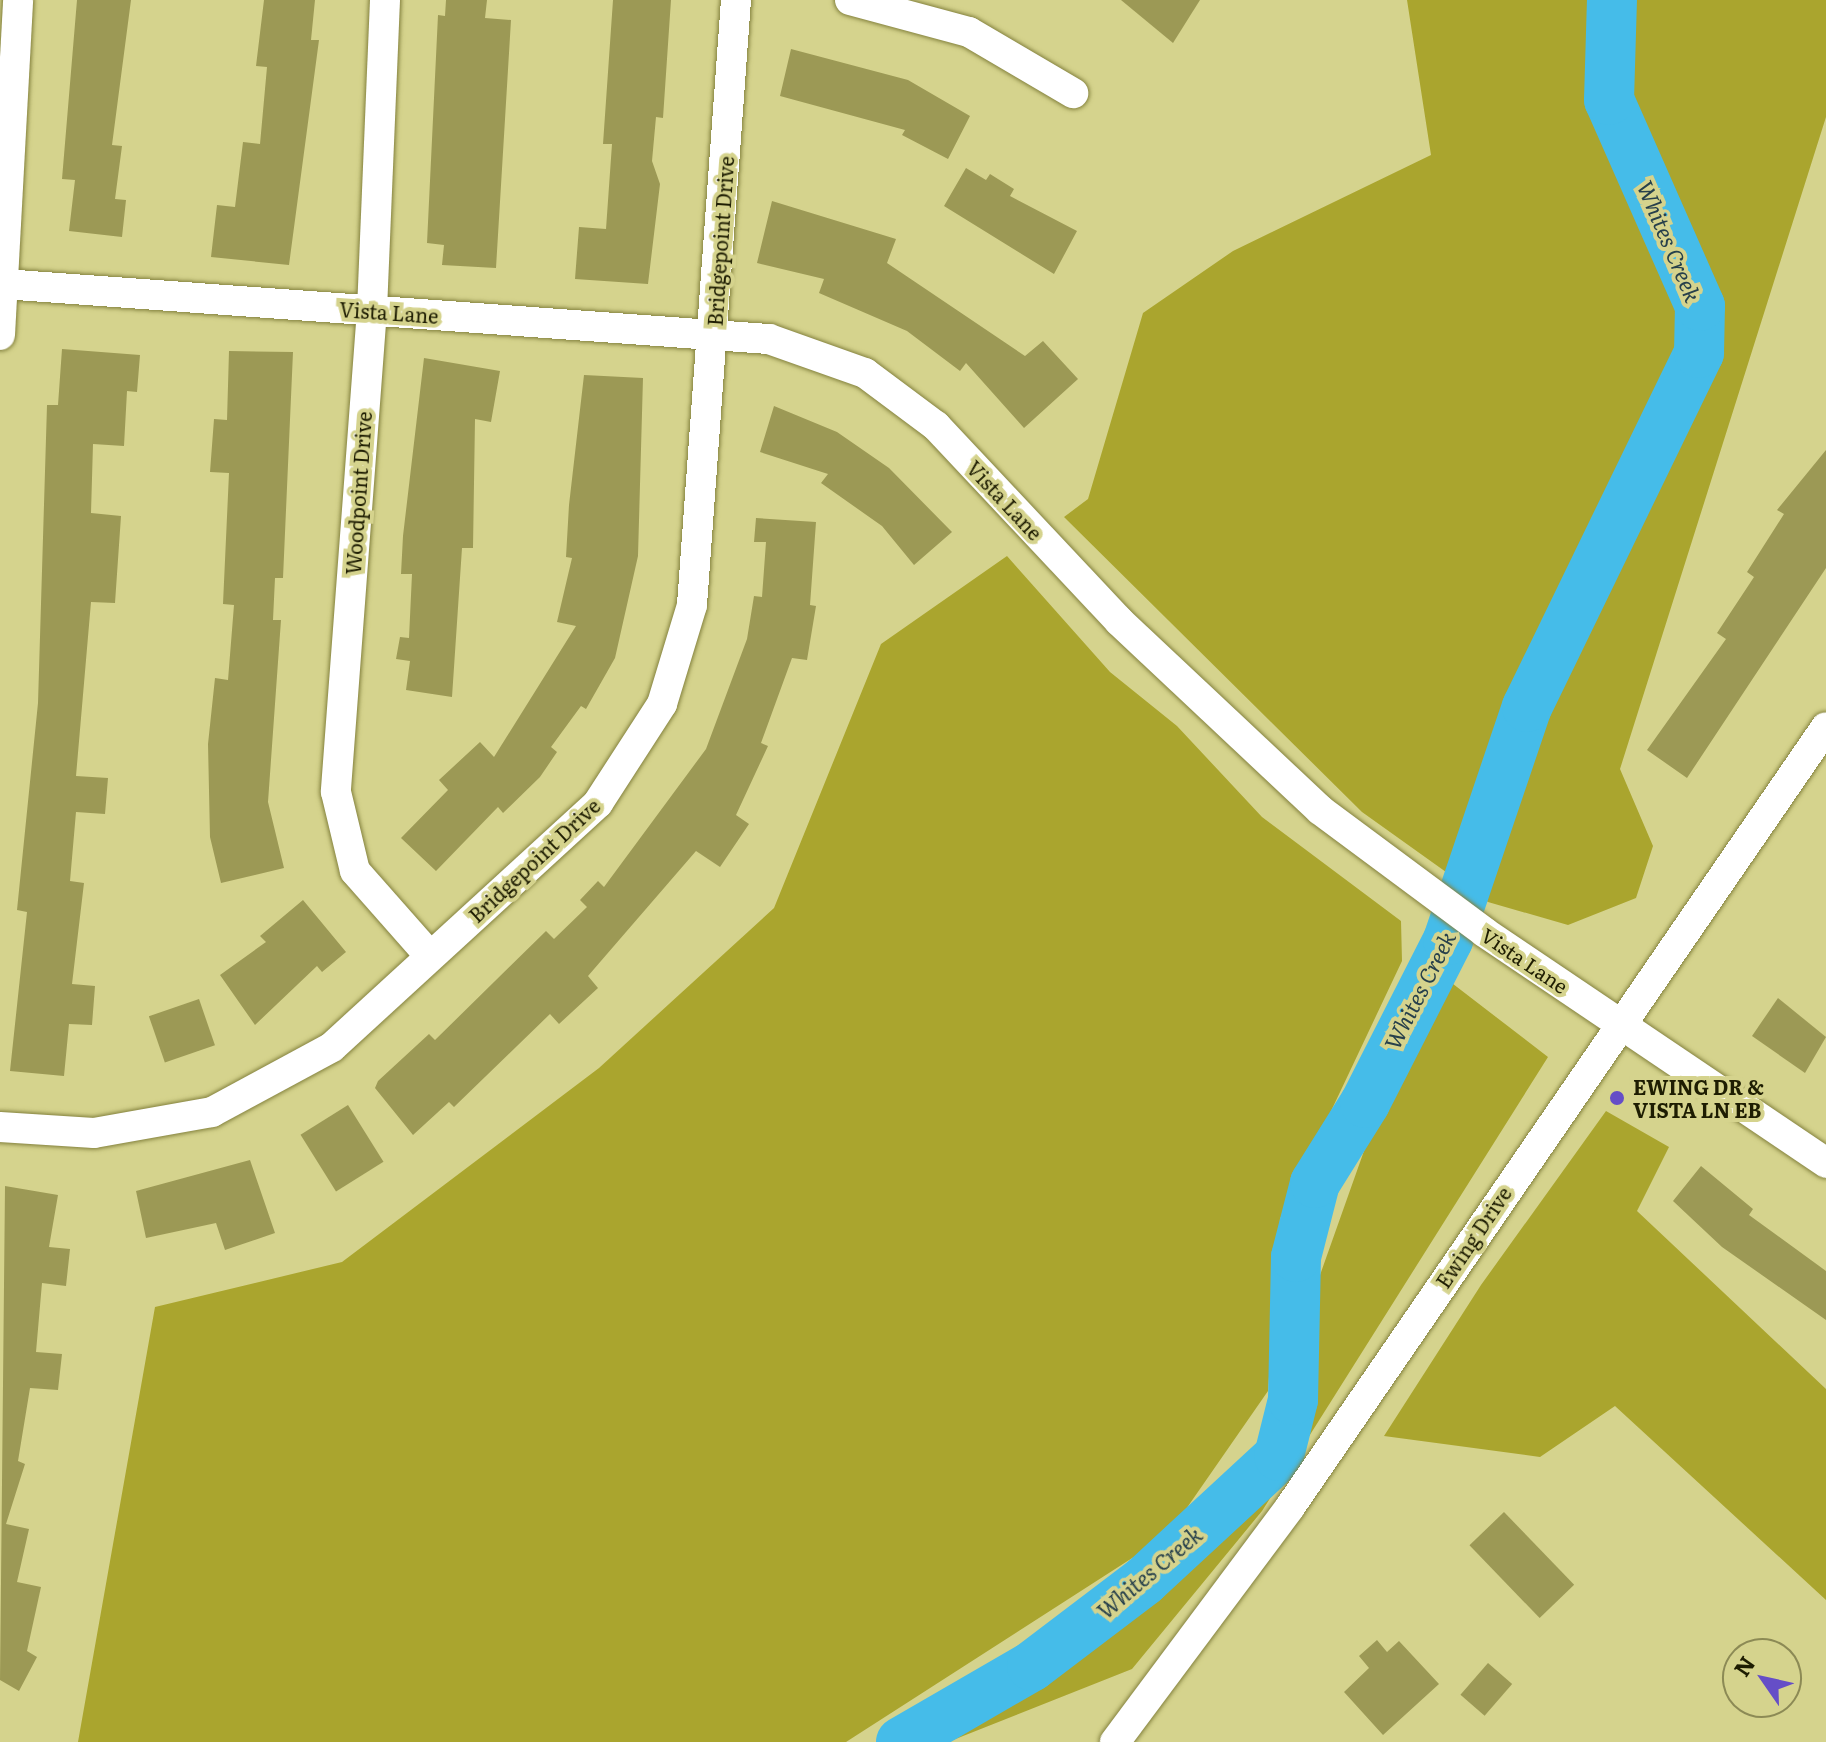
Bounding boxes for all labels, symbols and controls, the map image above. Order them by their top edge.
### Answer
street label: Bridgepoint Drive [702,155,738,327]
water label: Whites Creek [1633,176,1707,306]
street label: Vista Lane [339,297,439,327]
street label: Woodpoint Drive [340,411,376,575]
street label: Vista Lane [962,455,1048,545]
street label: Bridgepoint Drive [463,793,605,927]
street label: Vista Lane [1477,922,1573,998]
water label: Whites Creek [1378,927,1460,1053]
place label: EWING DR & VISTA LN EB [1633,1074,1764,1121]
marker: EWING DR & VISTA LN EB [1608,1089,1626,1107]
street label: Ewing Drive [1430,1182,1516,1292]
water label: Whites Creek [1091,1520,1207,1624]
north arrow [1722,1638,1802,1718]
text: N [1725,1649,1762,1682]

